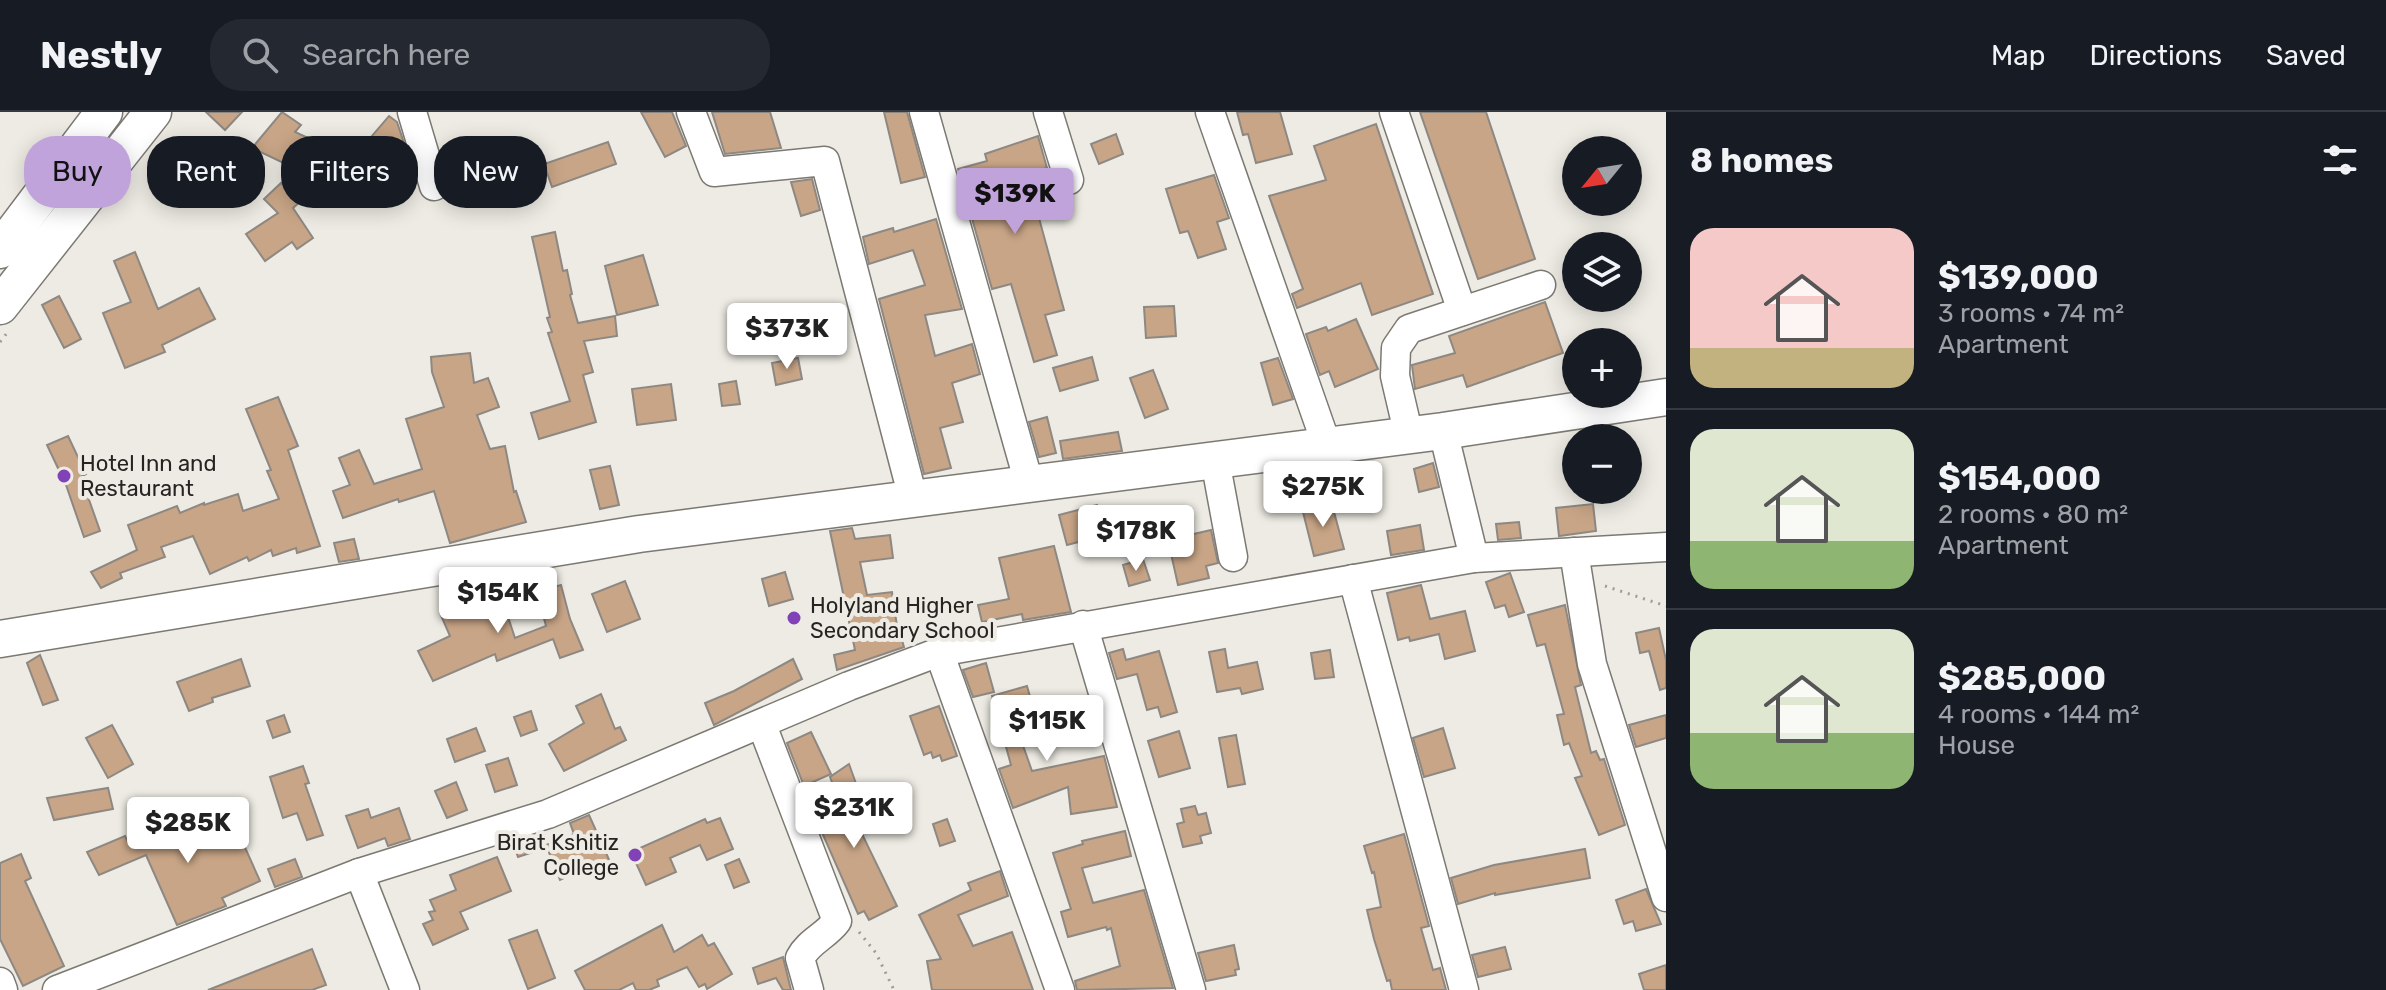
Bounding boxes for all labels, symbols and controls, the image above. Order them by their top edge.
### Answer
search box [210,19,770,91]
text: Nestly [40,32,162,78]
icon: search [238,33,282,77]
text: Search here [302,37,470,73]
text: Map [1991,39,2045,72]
text: Directions [2089,39,2222,72]
text: Saved [2266,39,2346,72]
chip: Buy [24,136,131,208]
chip: Rent [147,136,265,208]
chip: Filters [281,136,418,208]
chip: New [434,136,547,208]
north arrow [1562,136,1642,216]
map controls [1562,136,1642,504]
icon: filters [2318,138,2362,182]
text: 8 homes [1690,140,1833,181]
pin: $139K [959,168,1071,236]
text: $139K [974,178,1056,209]
button: layers [1562,232,1642,312]
text: $139,000 [1938,257,2099,298]
icon: home [1754,260,1850,356]
text: 3 rooms · 74 m² [1938,298,2124,329]
pin: $373K [731,303,843,371]
text: $373K [745,313,829,344]
button: + [1562,328,1642,408]
text: Apartment [1938,329,2069,360]
button: − [1562,424,1642,504]
place label: Hotel Inn and Restaurant [80,450,217,502]
text: $154,000 [1938,458,2101,499]
pin: $275K [1267,461,1379,529]
icon: home [1754,461,1850,557]
marker: Hotel Inn and Restaurant [55,467,73,485]
text: $275K [1281,471,1365,502]
text: 2 rooms · 80 m² [1938,499,2128,530]
pin: $178K [1080,505,1192,573]
text: $178K [1096,515,1176,546]
text: Apartment [1938,530,2069,561]
pin: $154K [442,567,554,635]
text: $154K [457,577,539,608]
place label: Holyland Higher Secondary School [810,592,994,644]
marker: Holyland Higher Secondary School [785,609,803,627]
text: $285,000 [1938,658,2106,699]
icon: home [1754,661,1850,757]
pin: $115K [991,695,1103,763]
text: 4 rooms · 144 m² [1938,699,2139,730]
text: $115K [1008,705,1086,736]
text: House [1938,730,2015,761]
pin: $231K [798,782,910,850]
text: $231K [813,792,895,823]
pin: $285K [132,797,244,865]
text: $285K [145,807,231,838]
place label: Birat Kshitiz College [497,829,619,881]
marker: Birat Kshitiz College [626,846,644,864]

